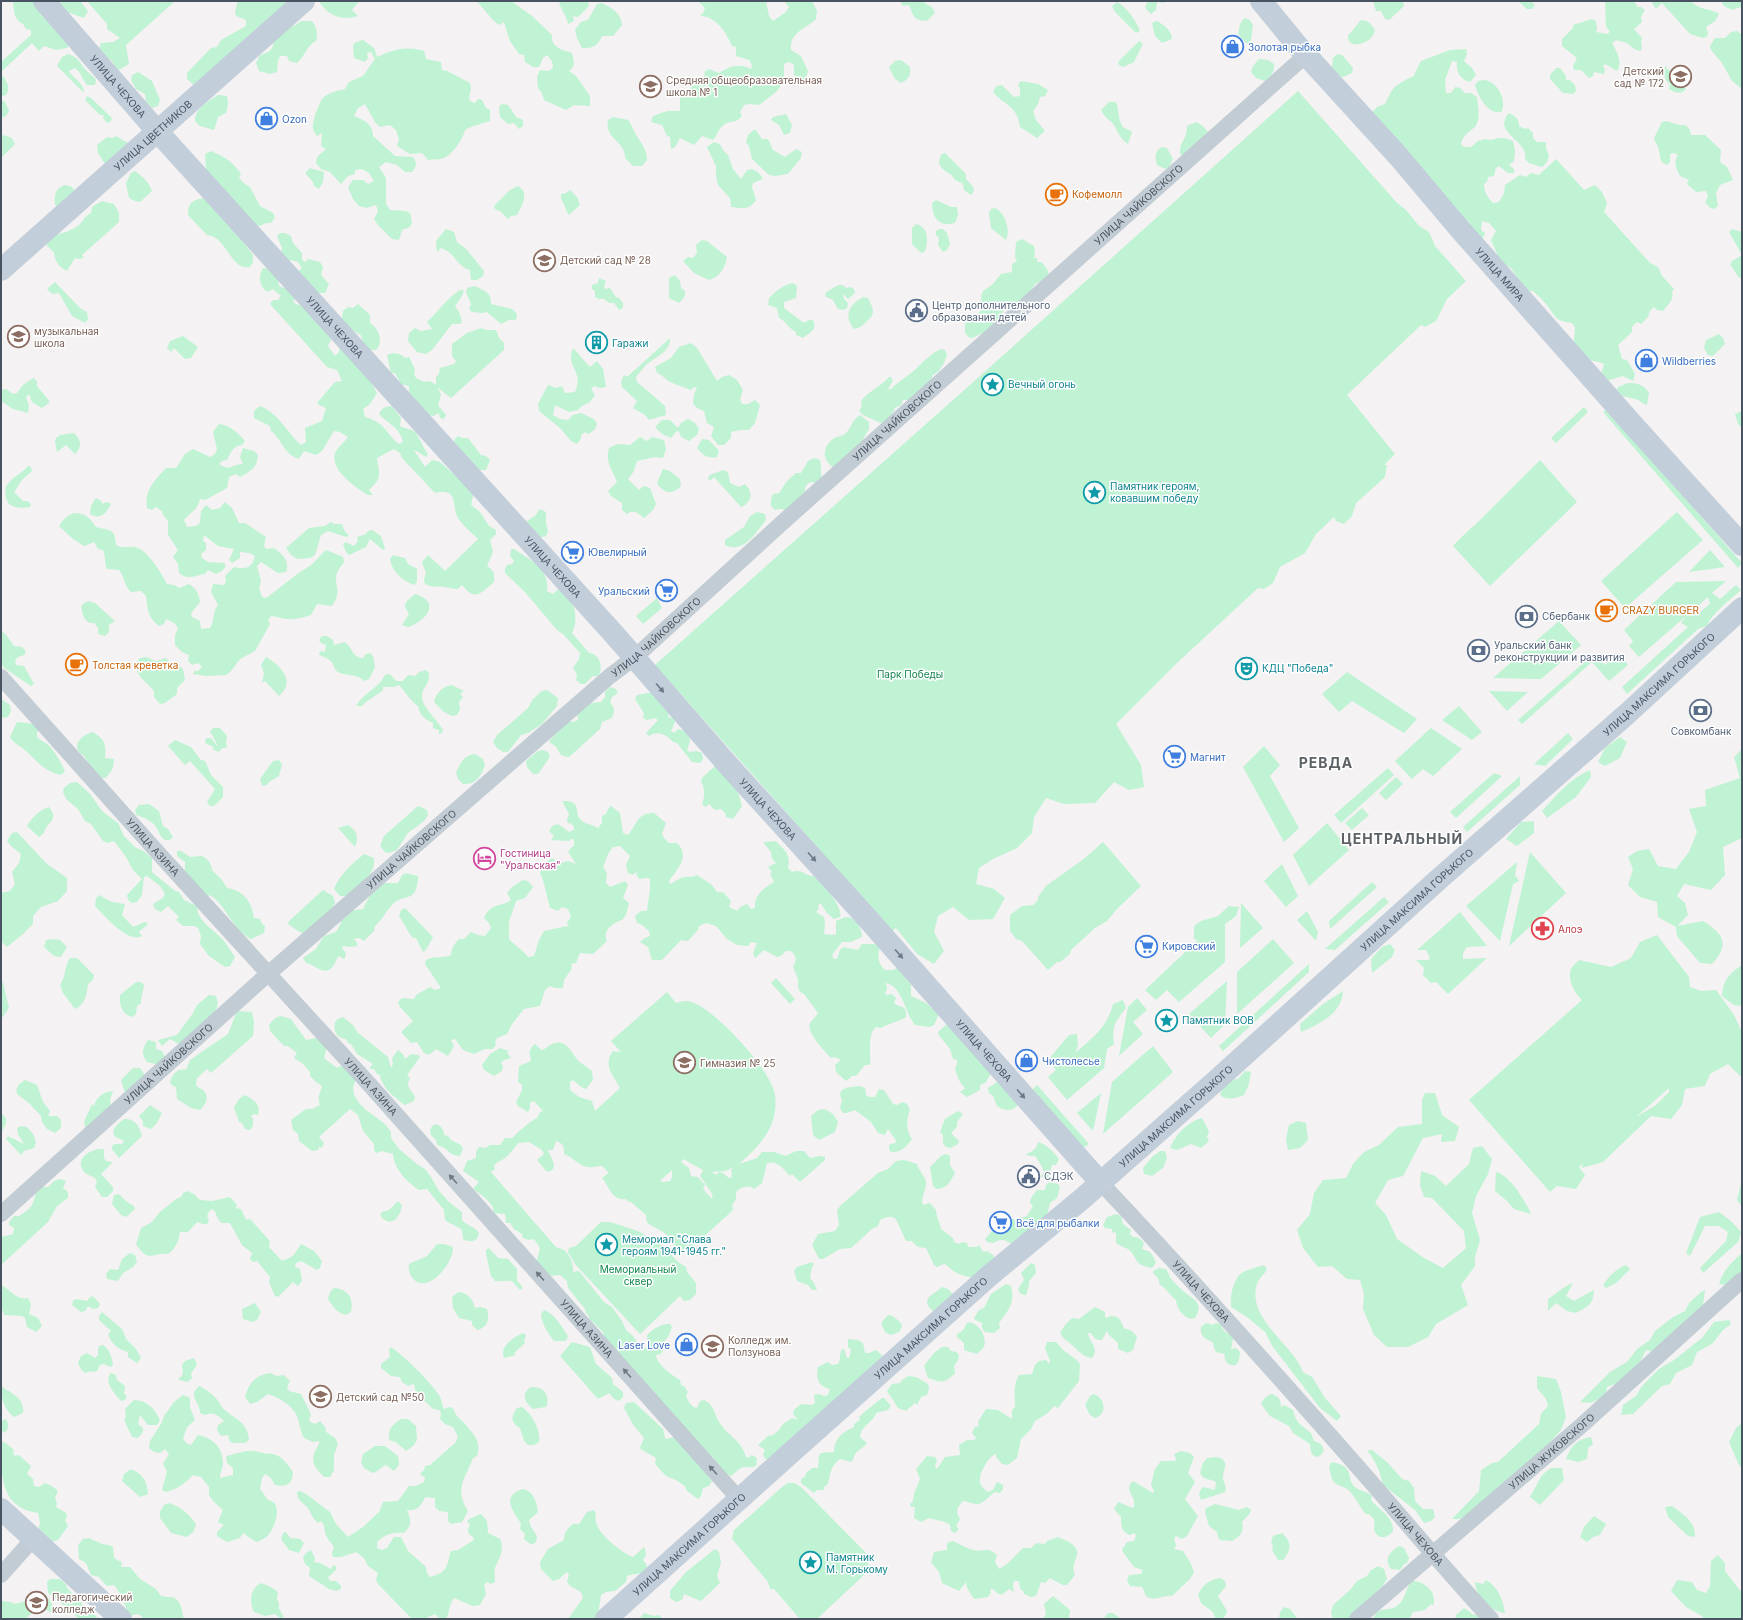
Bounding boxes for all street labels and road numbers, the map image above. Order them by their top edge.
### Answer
street label: УЛИЦА ЧЕХОВА [88,53,149,120]
street label: УЛИЦА ЦВЕТНИКОВ [111,98,194,173]
street label: УЛИЦА ЧАЙКОВСКОГО [1092,162,1186,247]
street label: УЛИЦА МИРА [1473,245,1527,304]
street label: УЛИЦА ЧЕХОВА [304,294,366,360]
street label: УЛИЦА ЧАЙКОВСКОГО [850,377,944,463]
street label: УЛИЦА ЧЕХОВА [522,534,584,600]
street label: УЛИЦА ЧАЙКОВСКОГО [609,594,703,679]
street label: УЛИЦА МАКСИМА ГОРЬКОГО [1600,630,1718,738]
street label: УЛИЦА ЧЕХОВА [737,776,799,842]
street label: УЛИЦА ЧАЙКОВСКОГО [364,807,459,891]
street label: УЛИЦА АЗИНА [124,816,182,878]
street label: УЛИЦА МАКСИМА ГОРЬКОГО [1358,846,1476,953]
street label: УЛИЦА ЧЕХОВА [953,1017,1015,1084]
street label: УЛИЦА ЧАЙКОВСКОГО [122,1021,215,1106]
street label: УЛИЦА АЗИНА [342,1055,400,1118]
street label: УЛИЦА МАКСИМА ГОРЬКОГО [1117,1063,1235,1169]
street label: УЛИЦА ЧЕХОВА [1170,1258,1232,1325]
street label: УЛИЦА МАКСИМА ГОРЬКОГО [872,1274,990,1382]
street label: УЛИЦА АЗИНА [558,1297,616,1360]
street label: УЛИЦА ЖУКОВСКОГО [1506,1411,1597,1491]
street label: УЛИЦА МАКСИМА ГОРЬКОГО [630,1490,748,1598]
street label: УЛИЦА ЧЕХОВА [1385,1500,1446,1568]

